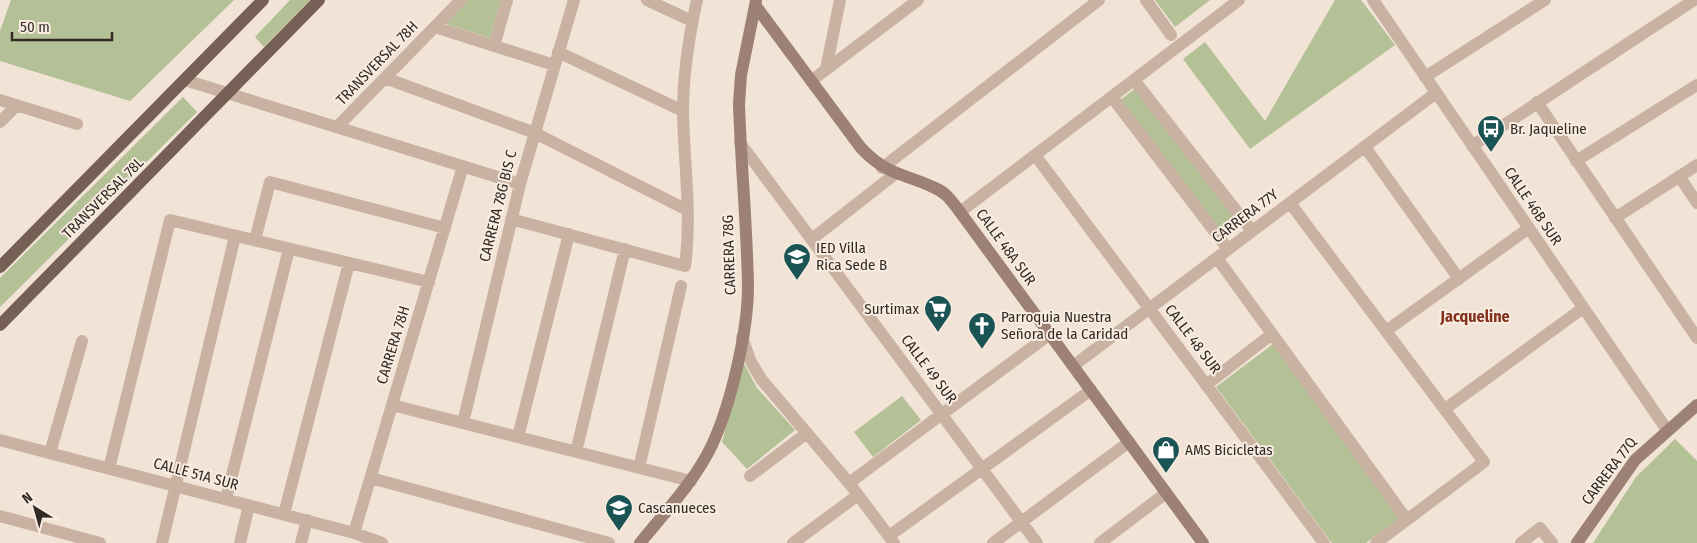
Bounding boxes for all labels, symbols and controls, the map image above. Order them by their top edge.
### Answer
scale bar [12,10,112,42]
street label: TRANSVERSAL 78H [332,17,422,109]
text: 50 m [20,18,50,36]
bus stop icon: Br. Jaqueline [1476,114,1506,153]
place label: Br. Jaqueline [1510,120,1587,138]
street label: CARRERA 78G BIS C [475,148,521,264]
street label: TRANSVERSAL 78L [59,153,148,242]
street label: CALLE 46B SUR [1500,164,1566,248]
street label: CARRERA 77Y [1208,185,1282,247]
street label: CALLE 48A SUR [972,205,1040,289]
street label: CARRERA 78G [719,215,739,295]
place label: IED Villa Rica Sede B [816,239,887,274]
school or university icon: IED Villa Rica Sede B [782,242,812,281]
supermarket icon: Surtimax [923,294,953,333]
place label: Surtimax [864,300,919,318]
street label: CALLE 48 SUR [1161,301,1225,377]
street label: CARRERA 78H [373,304,413,386]
district label: Jacqueline [1439,307,1510,326]
place label: Parroquia Nuestra Señora de la Caridad [1001,308,1128,343]
church icon: Parroquia Nuestra Señora de la Caridad [967,311,997,350]
street label: CALLE 49 SUR [897,331,961,407]
street label: CARRERA 77Q [1578,433,1641,508]
shop icon: AMS Bicicletas [1151,435,1181,474]
place label: AMS Bicicletas [1185,441,1273,459]
street label: CALLE 51A SUR [152,454,240,494]
north arrow [10,483,60,533]
text: N [19,489,36,507]
school or university icon: Cascanueces [604,493,634,532]
place label: Cascanueces [638,499,716,517]

